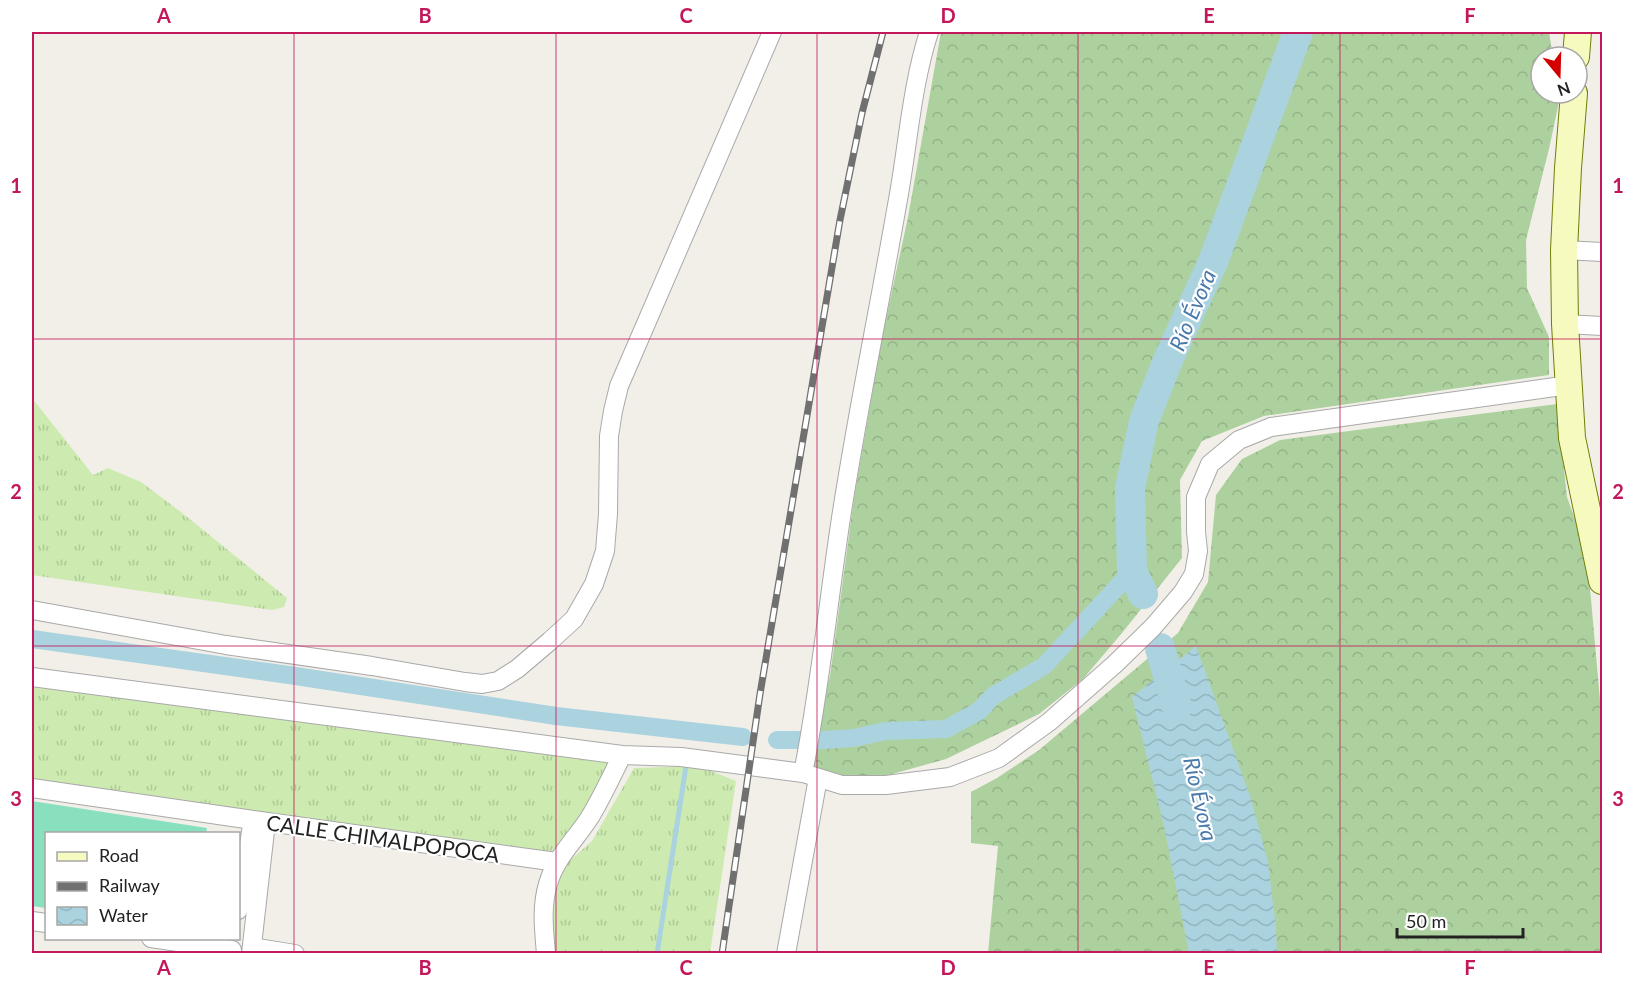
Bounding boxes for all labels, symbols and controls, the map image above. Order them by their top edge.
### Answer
text: A [156,3,171,27]
text: B [418,3,432,27]
text: C [679,3,693,27]
text: D [940,3,956,27]
text: E [1203,3,1215,27]
text: F [1464,3,1476,27]
north arrow [1529,45,1589,105]
text: N [1555,79,1573,101]
text: 1 [10,173,22,197]
text: 1 [1612,173,1624,197]
water label: Río Évora [1163,265,1221,355]
text: 2 [10,479,22,503]
text: 2 [1612,479,1624,503]
water label: Río Évora [1178,754,1224,844]
text: 3 [10,786,22,810]
text: 3 [1612,786,1624,810]
street label: CALLE CHIMALPOPOCA [265,809,502,867]
legend [45,832,240,940]
text: Road [99,844,139,866]
text: Railway [99,874,160,896]
scale bar [1397,901,1523,939]
text: Water [99,904,148,926]
text: 50 m [1406,910,1446,932]
text: A [156,955,171,979]
text: B [418,955,432,979]
text: C [679,955,693,979]
text: D [940,955,956,979]
text: E [1203,955,1215,979]
text: F [1464,955,1476,979]

